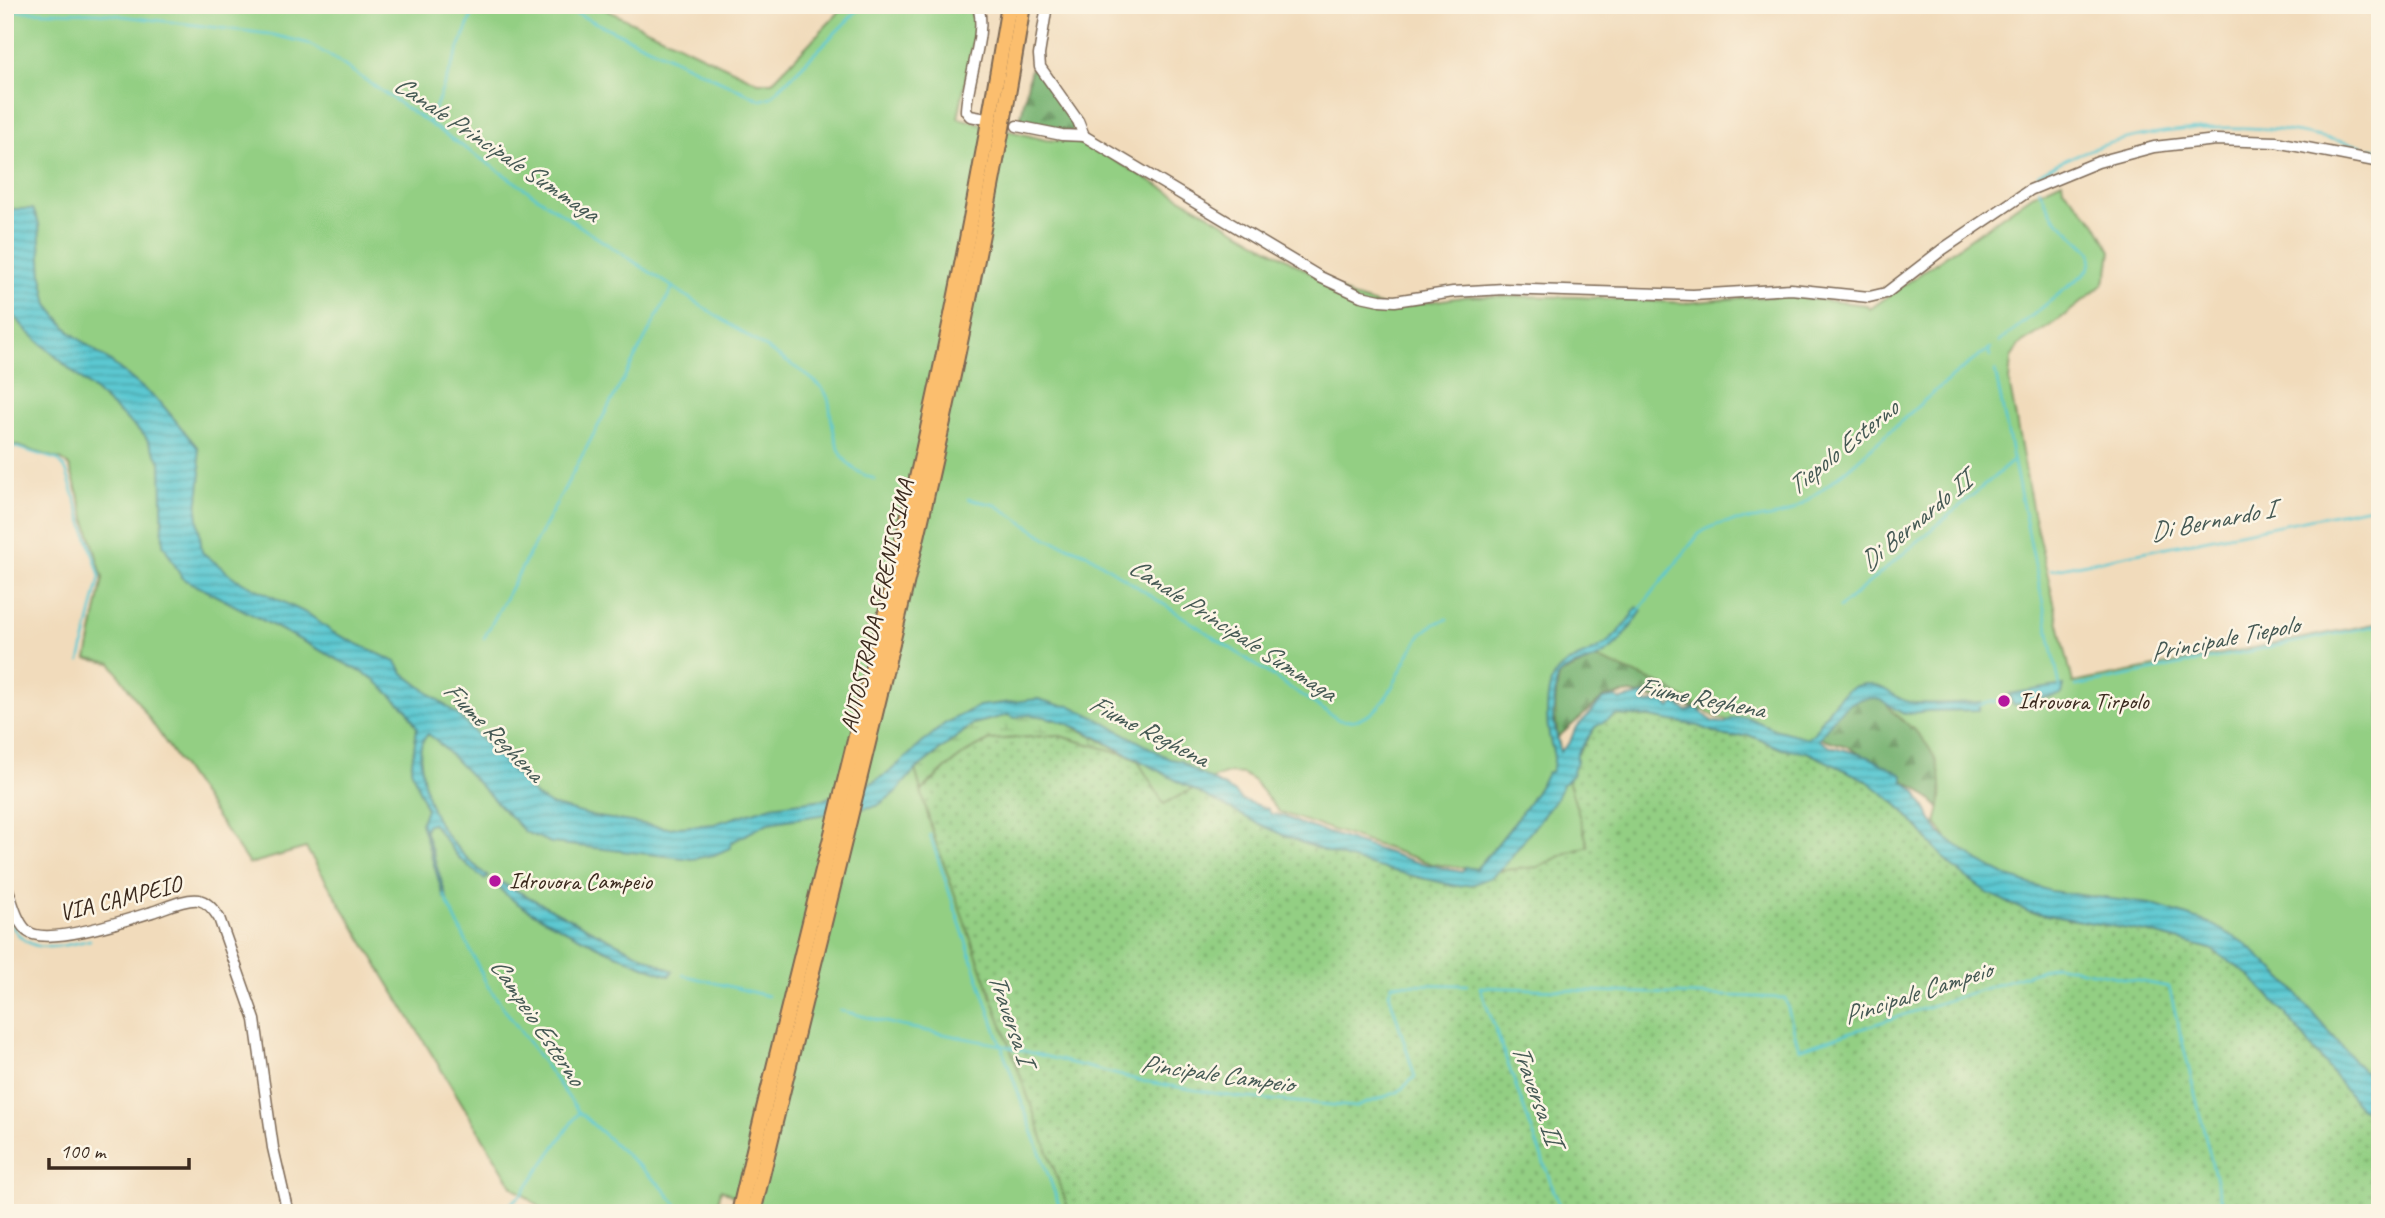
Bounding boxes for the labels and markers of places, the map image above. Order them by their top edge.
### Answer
place label: Idrovora Tirpolo [2018,686,2150,716]
marker: Idrovora Tirpolo [1996,693,2012,709]
place label: Idrovora Campeio [509,866,653,896]
marker: Idrovora Campeio [487,873,503,889]

